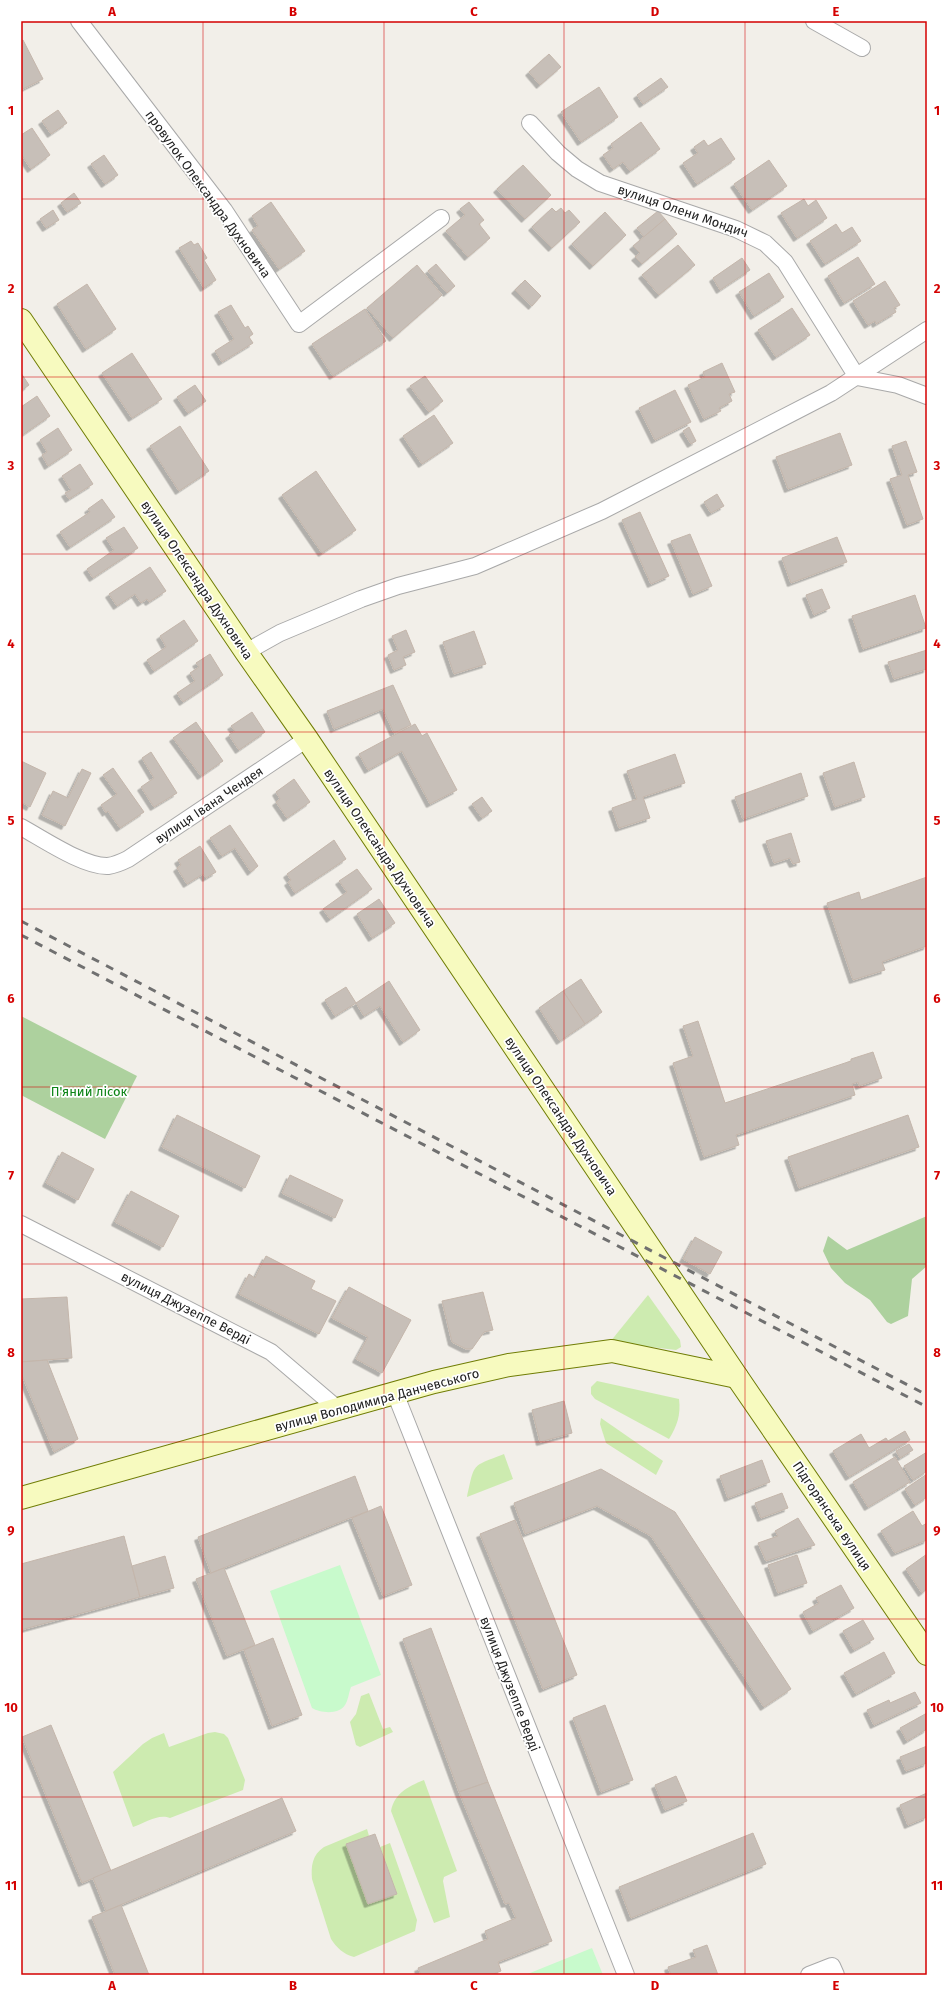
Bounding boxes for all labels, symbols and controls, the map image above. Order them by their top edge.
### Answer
text: A [107,4,116,19]
text: B [289,4,297,19]
text: C [470,4,478,19]
text: D [651,4,660,19]
text: E [833,4,840,19]
text: 1 [8,103,14,118]
text: 1 [934,103,940,118]
street label: провулок Олександра Духновича [142,107,274,281]
street label: вулиця Олени Мондич [616,182,750,240]
text: 2 [8,281,15,296]
text: 2 [934,281,941,296]
text: 3 [7,458,15,473]
text: 3 [933,458,941,473]
street label: вулиця Олександра Духновича [138,498,256,662]
text: 4 [7,636,15,651]
text: 4 [933,636,941,651]
street label: вулиця Івана Чендея [152,763,266,847]
street label: вулиця Олександра Духновича [321,766,439,930]
text: 5 [8,813,15,828]
text: 5 [934,813,941,828]
text: 6 [7,991,15,1006]
text: 6 [933,991,941,1006]
street label: вулиця Олександра Духновича [502,1034,620,1198]
park label: П'яний лісок [51,1084,128,1099]
text: 7 [8,1168,14,1183]
text: 7 [934,1168,940,1183]
street label: вулиця Джузеппе Верді [119,1269,253,1347]
text: 8 [7,1345,15,1360]
text: 8 [933,1345,941,1360]
street label: вулиця Володимира Данчевського [273,1365,481,1435]
street label: Підгорянська вулиця [790,1459,874,1573]
text: 9 [7,1523,15,1538]
text: 9 [933,1523,941,1538]
street label: вулиця Джузеппе Верді [477,1614,543,1754]
text: 10 [4,1700,18,1715]
text: 10 [930,1700,944,1715]
text: 11 [5,1878,17,1893]
text: 11 [931,1878,943,1893]
text: A [107,1978,116,1993]
text: B [289,1978,297,1993]
text: C [470,1978,478,1993]
text: D [651,1978,660,1993]
text: E [833,1978,840,1993]

